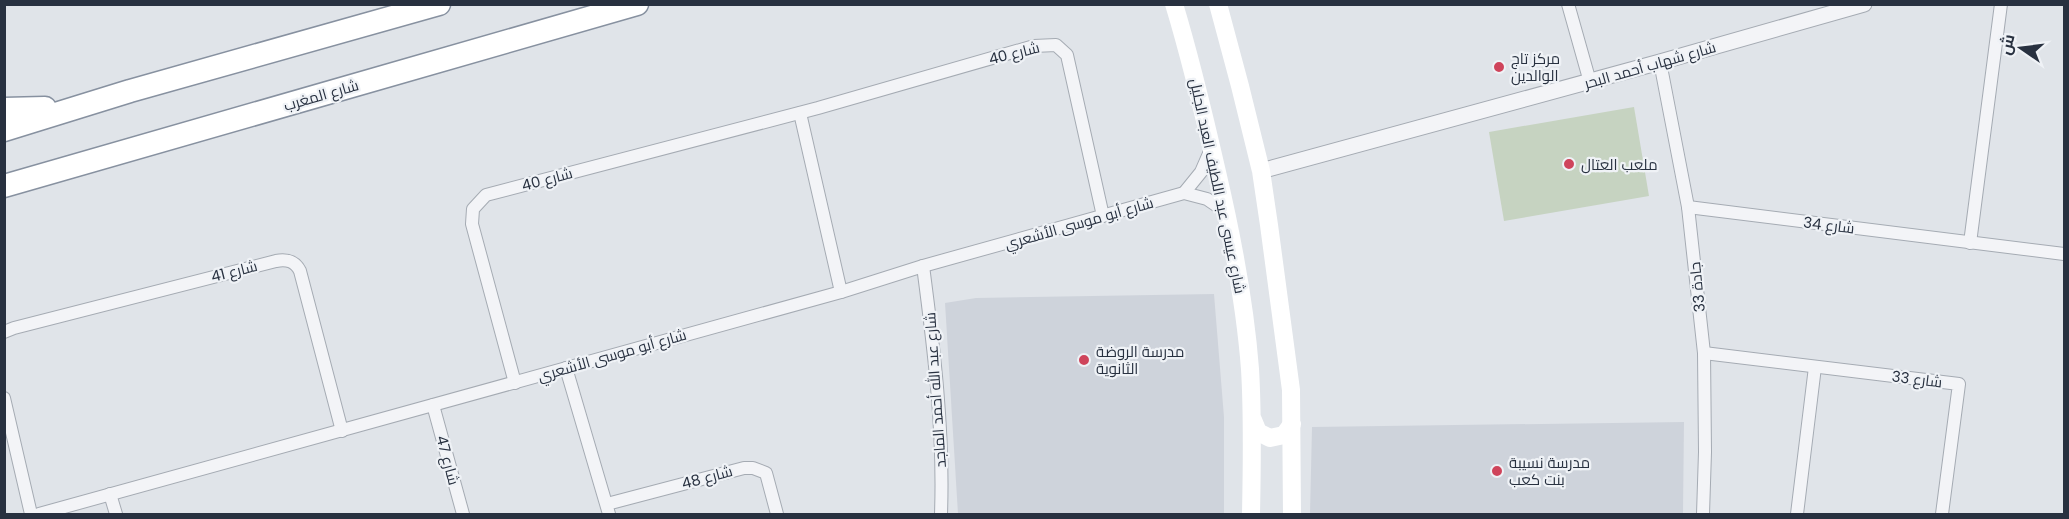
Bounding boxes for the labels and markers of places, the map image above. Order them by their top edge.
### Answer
place label: مركز تاج الوالدين [1511,48,1560,86]
marker: مركز تاج الوالدين [1492,60,1506,74]
place label: ملعب العتال [1581,154,1658,175]
marker: ملعب العتال [1562,157,1576,171]
place label: مدرسة الروضة الثانوية [1096,341,1185,379]
marker: مدرسة الروضة الثانوية [1077,353,1091,367]
place label: مدرسة نسيبة بنت كعب [1509,452,1590,490]
marker: مدرسة نسيبة بنت كعب [1490,464,1504,478]

